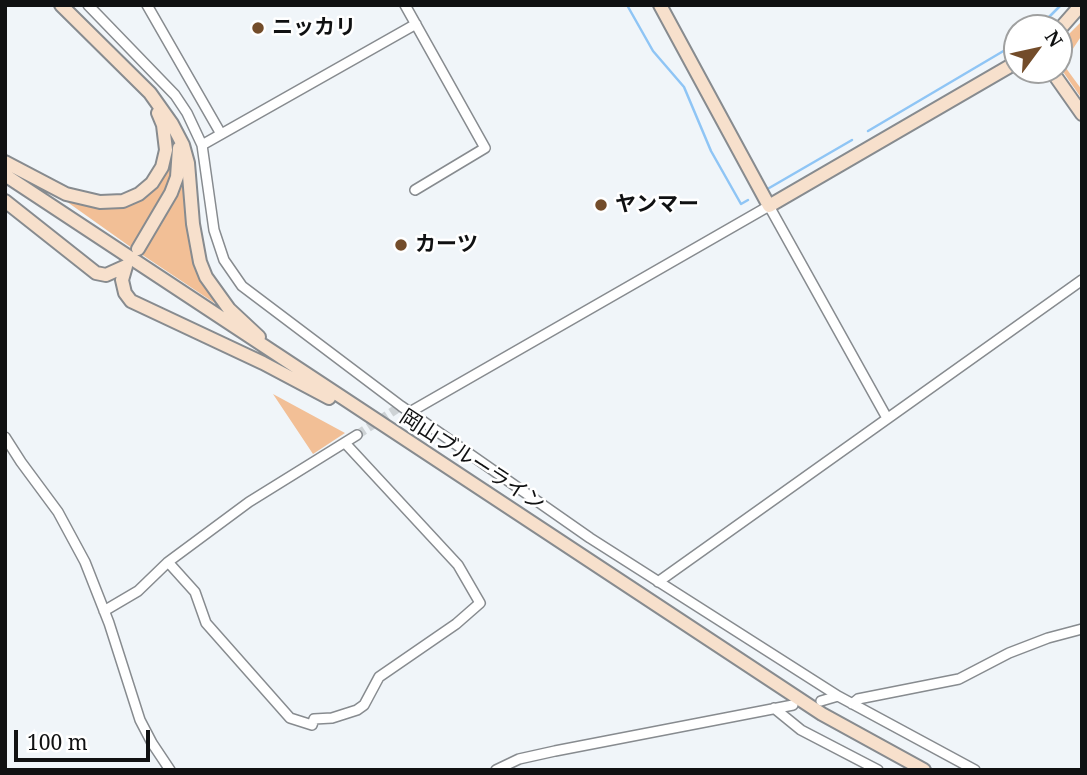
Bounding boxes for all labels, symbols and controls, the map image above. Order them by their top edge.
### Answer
north arrow [1003,14,1073,84]
place label: ニッカリ [272,15,356,41]
marker: ニッカリ [250,20,266,36]
text: N [1039,25,1069,52]
place label: ヤンマー [615,192,699,218]
marker: ヤンマー [593,197,609,213]
place label: カーツ [415,232,478,258]
marker: カーツ [393,237,409,253]
street label: 岡山ブルーライン [395,405,549,517]
scale bar [18,716,154,760]
text: 100 m [27,728,88,756]

